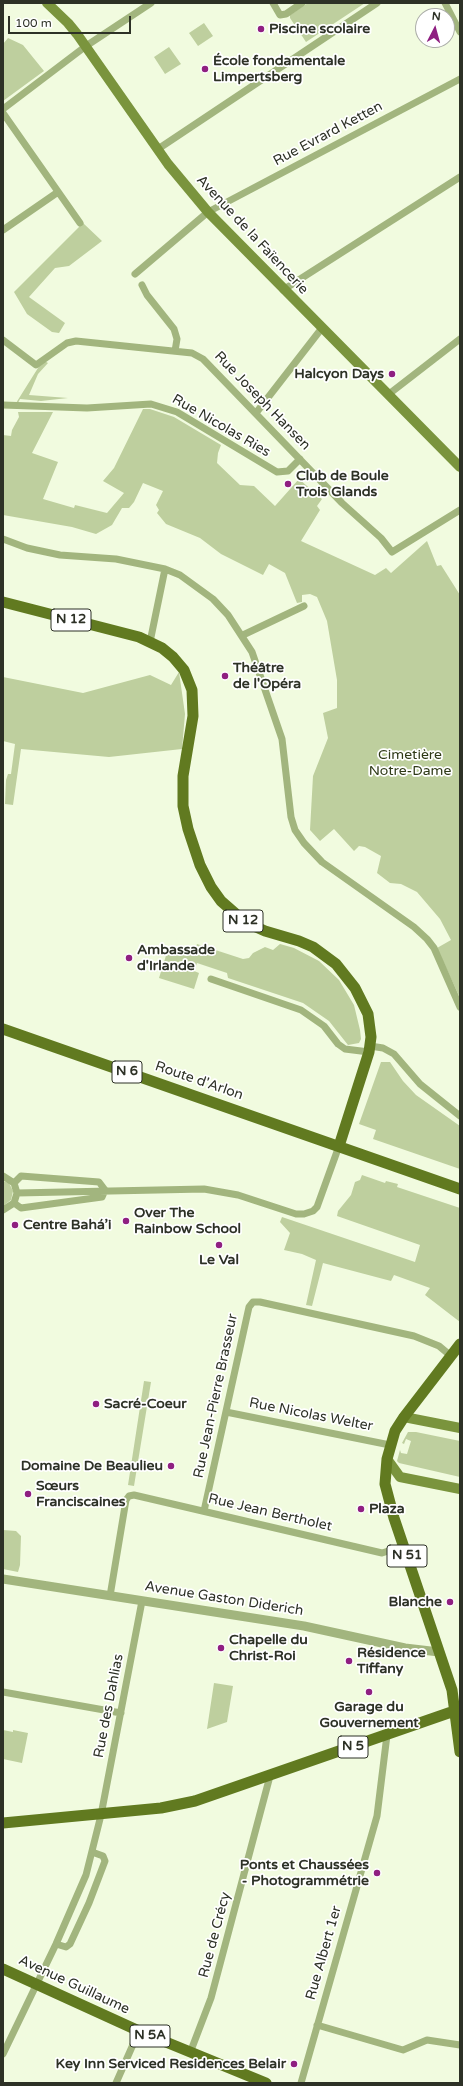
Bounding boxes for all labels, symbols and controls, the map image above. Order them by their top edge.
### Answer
scale bar [10,8,133,34]
north arrow [415,8,455,48]
text: N [431,10,441,23]
text: 100 m [15,16,52,30]
place label: Piscine scolaire [269,21,370,37]
marker: Piscine scolaire [256,24,266,34]
place label: École fondamentale Limpertsberg [213,53,345,86]
marker: École fondamentale Limpertsberg [200,64,210,74]
street label: Rue Evrard Ketten [270,98,386,170]
street label: Avenue de la Faïencerie [192,172,312,298]
street label: Rue Joseph Hansen [211,348,313,454]
place label: Halcyon Days [294,366,384,382]
marker: Halcyon Days [387,369,397,379]
street label: Rue Nicolas Ries [169,391,273,461]
place label: Club de Boule Trois Glands [296,468,389,500]
marker: Club de Boule Trois Glands [283,479,293,489]
road number: N 12 [51,609,91,631]
place label: Théâtre de l'Opéra [233,660,301,692]
marker: Théâtre de l'Opéra [220,671,230,681]
park label: Cimetière Notre-Dame [369,747,451,780]
road number: N 12 [223,910,263,932]
place label: Ambassade d'Irlande [137,942,215,974]
marker: Ambassade d'Irlande [124,953,134,963]
street label: Route d'Arlon [153,1058,245,1104]
road number: N 6 [112,1061,142,1083]
place label: Over The Rainbow School [134,1205,241,1238]
marker: Over The Rainbow School [121,1216,131,1226]
place label: Centre Bahá’i [23,1217,111,1233]
marker: Centre Bahá’i [10,1220,20,1230]
marker: Le Val [214,1240,224,1250]
place label: Le Val [199,1252,239,1268]
street label: Rue Jean-Pierre Brasseur [190,1312,242,1480]
street label: Rue Nicolas Welter [248,1395,374,1435]
place label: Sacré-Coeur [104,1396,187,1412]
marker: Sacré-Coeur [91,1399,101,1409]
place label: Domaine De Beaulieu [21,1458,163,1474]
marker: Domaine De Beaulieu [166,1461,176,1471]
place label: Sœurs Franciscaines [36,1478,126,1510]
marker: Sœurs Franciscaines [23,1489,33,1499]
street label: Rue Jean Bertholet [206,1491,334,1535]
place label: Plaza [369,1501,405,1517]
marker: Plaza [356,1504,366,1514]
road number: N 51 [387,1545,427,1567]
street label: Avenue Gaston Diderich [144,1578,304,1620]
place label: Blanche [389,1594,442,1610]
marker: Blanche [445,1597,455,1607]
place label: Chapelle du Christ-Roi [229,1632,308,1664]
marker: Chapelle du Christ-Roi [216,1643,226,1653]
place label: Résidence Tiffany [357,1645,426,1678]
street label: Rue des Dahlias [91,1653,127,1759]
marker: Résidence Tiffany [344,1656,354,1666]
marker: Garage du Gouvernement [364,1687,374,1697]
place label: Garage du Gouvernement [319,1699,419,1732]
road number: N 5 [338,1736,368,1758]
place label: Ponts et Chaussées - Photogrammétrie [240,1857,369,1890]
marker: Ponts et Chaussées - Photogrammétrie [372,1868,382,1878]
street label: Rue de Crécy [195,1890,235,1980]
street label: Rue Albert 1er [303,1904,345,2002]
street label: Avenue Guillaume [16,1952,132,2018]
road number: N 5A [130,2025,170,2047]
place label: Key Inn Serviced Residences Belair [56,2056,286,2072]
marker: Key Inn Serviced Residences Belair [289,2059,299,2069]

